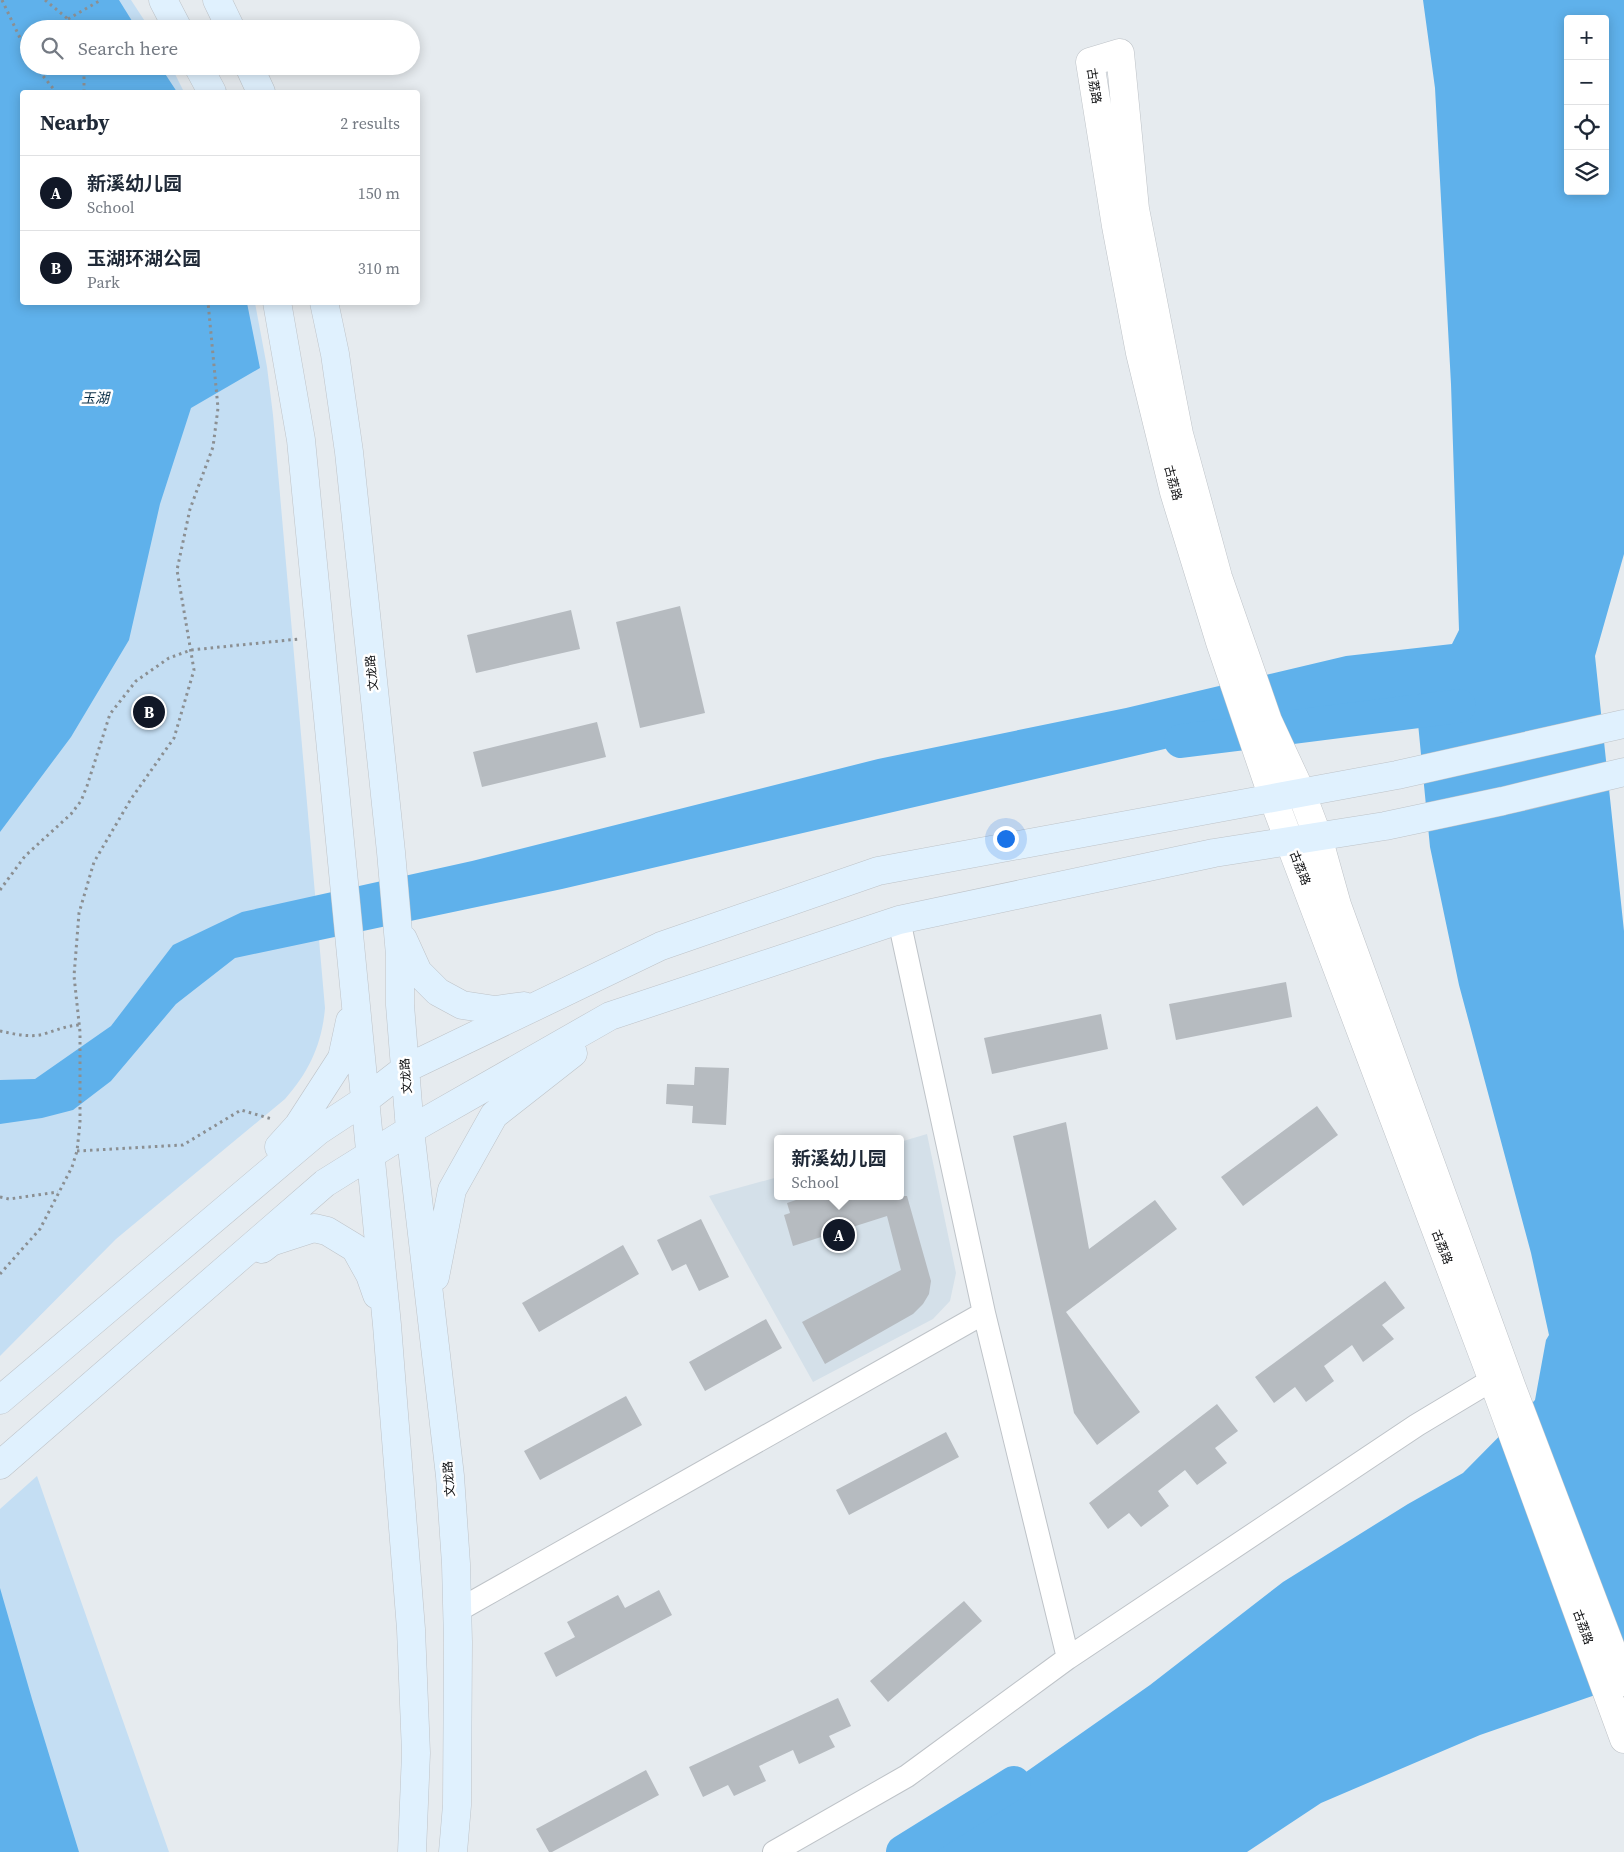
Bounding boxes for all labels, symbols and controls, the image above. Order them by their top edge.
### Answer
map controls [1564,15,1609,195]
button: + [1564,15,1609,60]
search box [20,20,420,75]
icon: search [38,34,66,62]
text: Search here [78,35,178,61]
button: − [1564,60,1609,105]
street label: 古荔路 [1083,67,1105,105]
button: locate [1564,105,1609,150]
text: Nearby [40,108,110,137]
text: 2 results [340,112,400,134]
button: layers [1564,150,1609,195]
text: 新溪幼儿园 [87,170,182,196]
text: A [51,182,61,204]
text: 150 m [358,182,400,204]
text: School [87,196,135,218]
text: 玉湖环湖公园 [87,245,201,271]
text: B [51,257,61,279]
text: 310 m [358,257,400,279]
text: Park [87,271,120,293]
water label: 玉湖 [81,388,111,408]
street label: 古荔路 [1161,464,1185,502]
street label: 文龙路 [362,654,382,692]
pin: B [133,693,165,731]
your location [993,826,1019,852]
street label: 古荔路 [1286,848,1314,888]
street label: 文龙路 [396,1057,416,1095]
popup [774,1135,904,1200]
text: 新溪幼儿园 [791,1145,887,1171]
text: School [791,1171,839,1193]
pin: A [823,1216,855,1254]
street label: 古荔路 [1428,1227,1456,1267]
street label: 文龙路 [439,1460,459,1498]
street label: 古荔路 [1569,1607,1597,1647]

